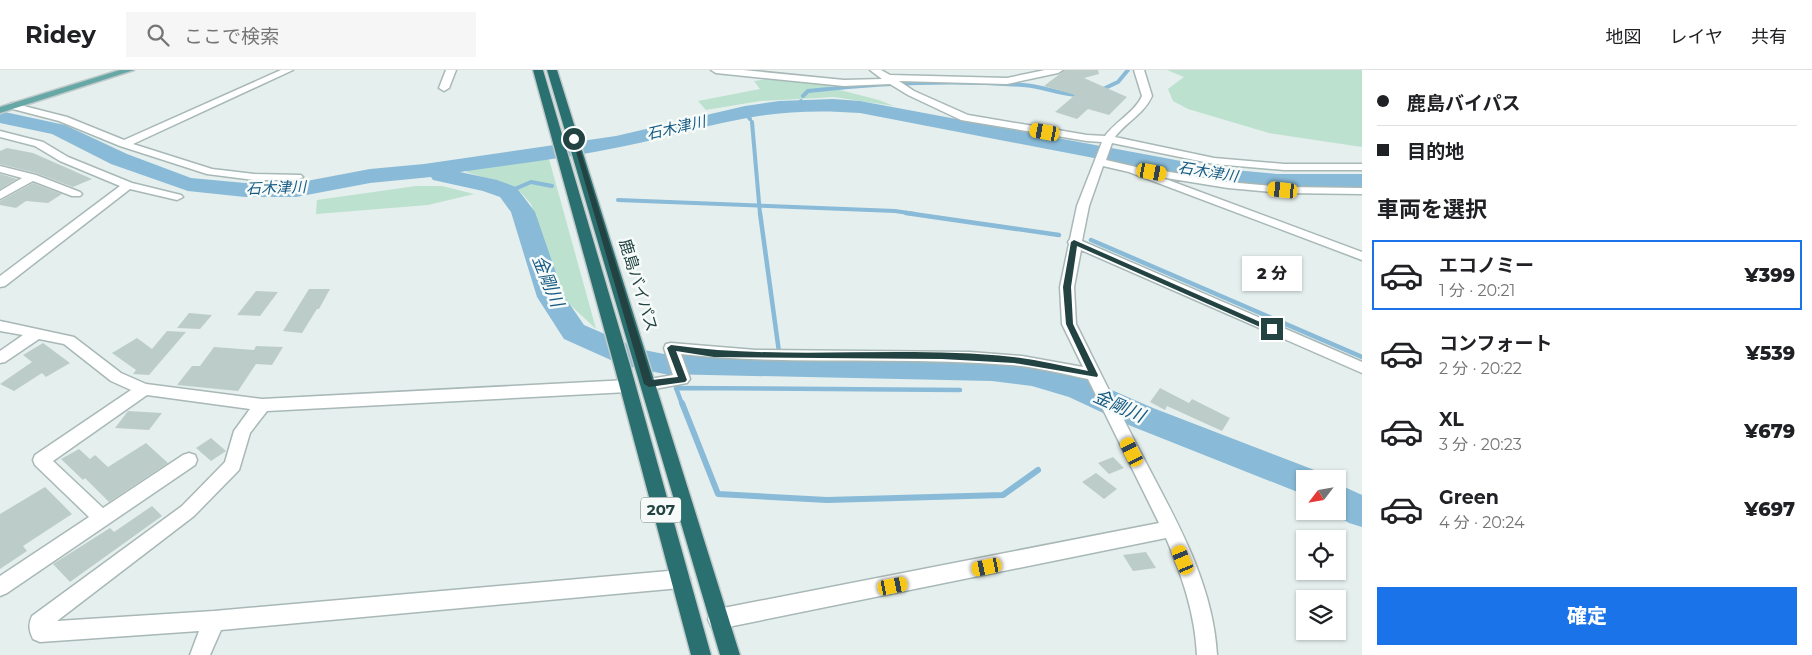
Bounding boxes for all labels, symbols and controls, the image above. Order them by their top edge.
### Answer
search box [126,12,476,57]
text: Ridey [25,20,96,49]
icon: search [144,21,172,49]
text: ここで検索 [184,25,279,48]
text: 地図 [1606,26,1642,48]
text: レイヤ [1670,26,1723,48]
text: 共有 [1751,26,1787,48]
text: 鹿島バイパス [1407,92,1521,115]
water label: 石木津川 [645,111,709,144]
car [1028,122,1061,142]
route start [563,128,585,150]
text: 目的地 [1407,140,1464,163]
water label: 石木津川 [1177,157,1241,186]
car [1135,162,1168,182]
water label: 石木津川 [246,177,308,198]
car [1267,181,1298,199]
text: 車両を選択 [1377,196,1487,223]
street label: 鹿島バイパス [615,237,662,334]
water label: 金剛川 [528,252,569,312]
icon: car [1379,253,1424,298]
text: エコノミー [1439,254,1534,277]
callout: 2 分 [1242,256,1302,292]
text: 2 分 [1257,264,1287,283]
text: ¥399 [1744,264,1795,287]
text: 1 分 · 20:21 [1439,281,1515,300]
route end [1261,318,1283,340]
icon: car [1379,331,1424,376]
text: コンフォート [1439,332,1552,355]
text: ¥539 [1745,342,1795,365]
text: 2 分 · 20:22 [1439,359,1522,378]
water label: 金剛川 [1090,385,1150,428]
text: XL [1439,408,1464,431]
icon: car [1379,409,1424,454]
text: ¥679 [1744,420,1795,443]
car [1118,435,1145,469]
text: 3 分 · 20:23 [1439,435,1522,454]
north arrow [1296,470,1346,520]
map controls [1296,470,1346,640]
text: Green [1439,486,1499,509]
icon: car [1379,487,1424,532]
road number: 207 [641,498,681,522]
text: ¥697 [1744,498,1795,521]
text: 4 分 · 20:24 [1439,513,1525,532]
button: locate [1296,530,1346,580]
car [1170,543,1195,577]
car [970,557,1003,577]
car [876,576,909,596]
button: 確定 [1377,587,1797,645]
button: layers [1296,590,1346,640]

